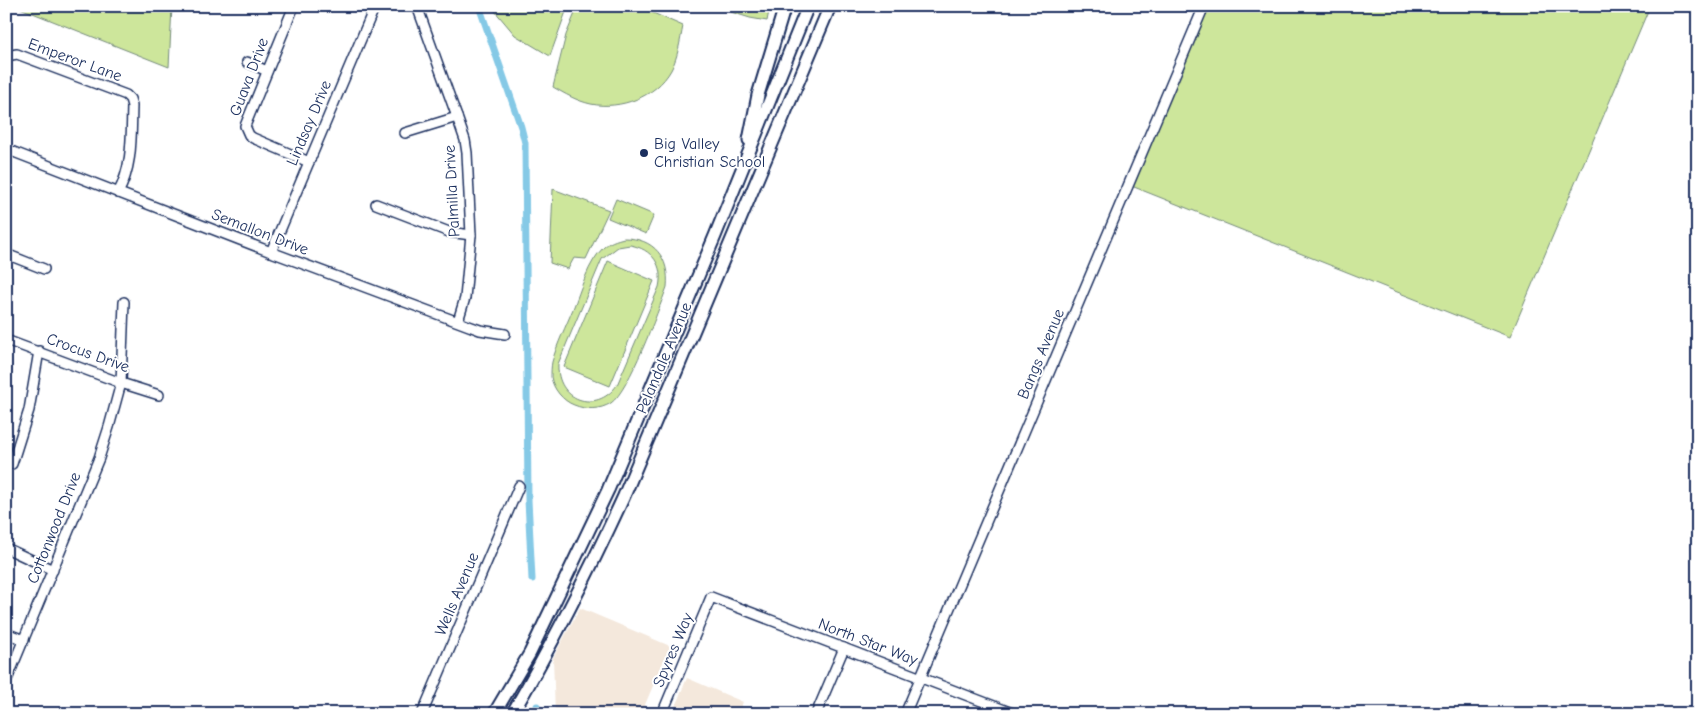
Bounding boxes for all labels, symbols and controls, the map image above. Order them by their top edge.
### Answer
street label: Emperor Lane [26,35,124,85]
street label: Guava Drive [226,35,272,119]
street label: Lindsay Drive [283,78,335,168]
place label: Big Valley Christian School [654,135,765,171]
street label: Palmilla Drive [441,145,463,237]
marker: Big Valley Christian School [638,147,650,159]
street label: Semallon Drive [209,205,311,259]
street label: Pelandale Avenue [632,300,696,416]
street label: Bangs Avenue [1014,306,1068,402]
street label: Crocus Drive [44,330,132,376]
street label: Cottonwood Drive [23,470,85,586]
street label: Wells Avenue [431,550,483,638]
street label: Spyres Way [649,610,697,690]
street label: North Star Way [816,615,921,670]

